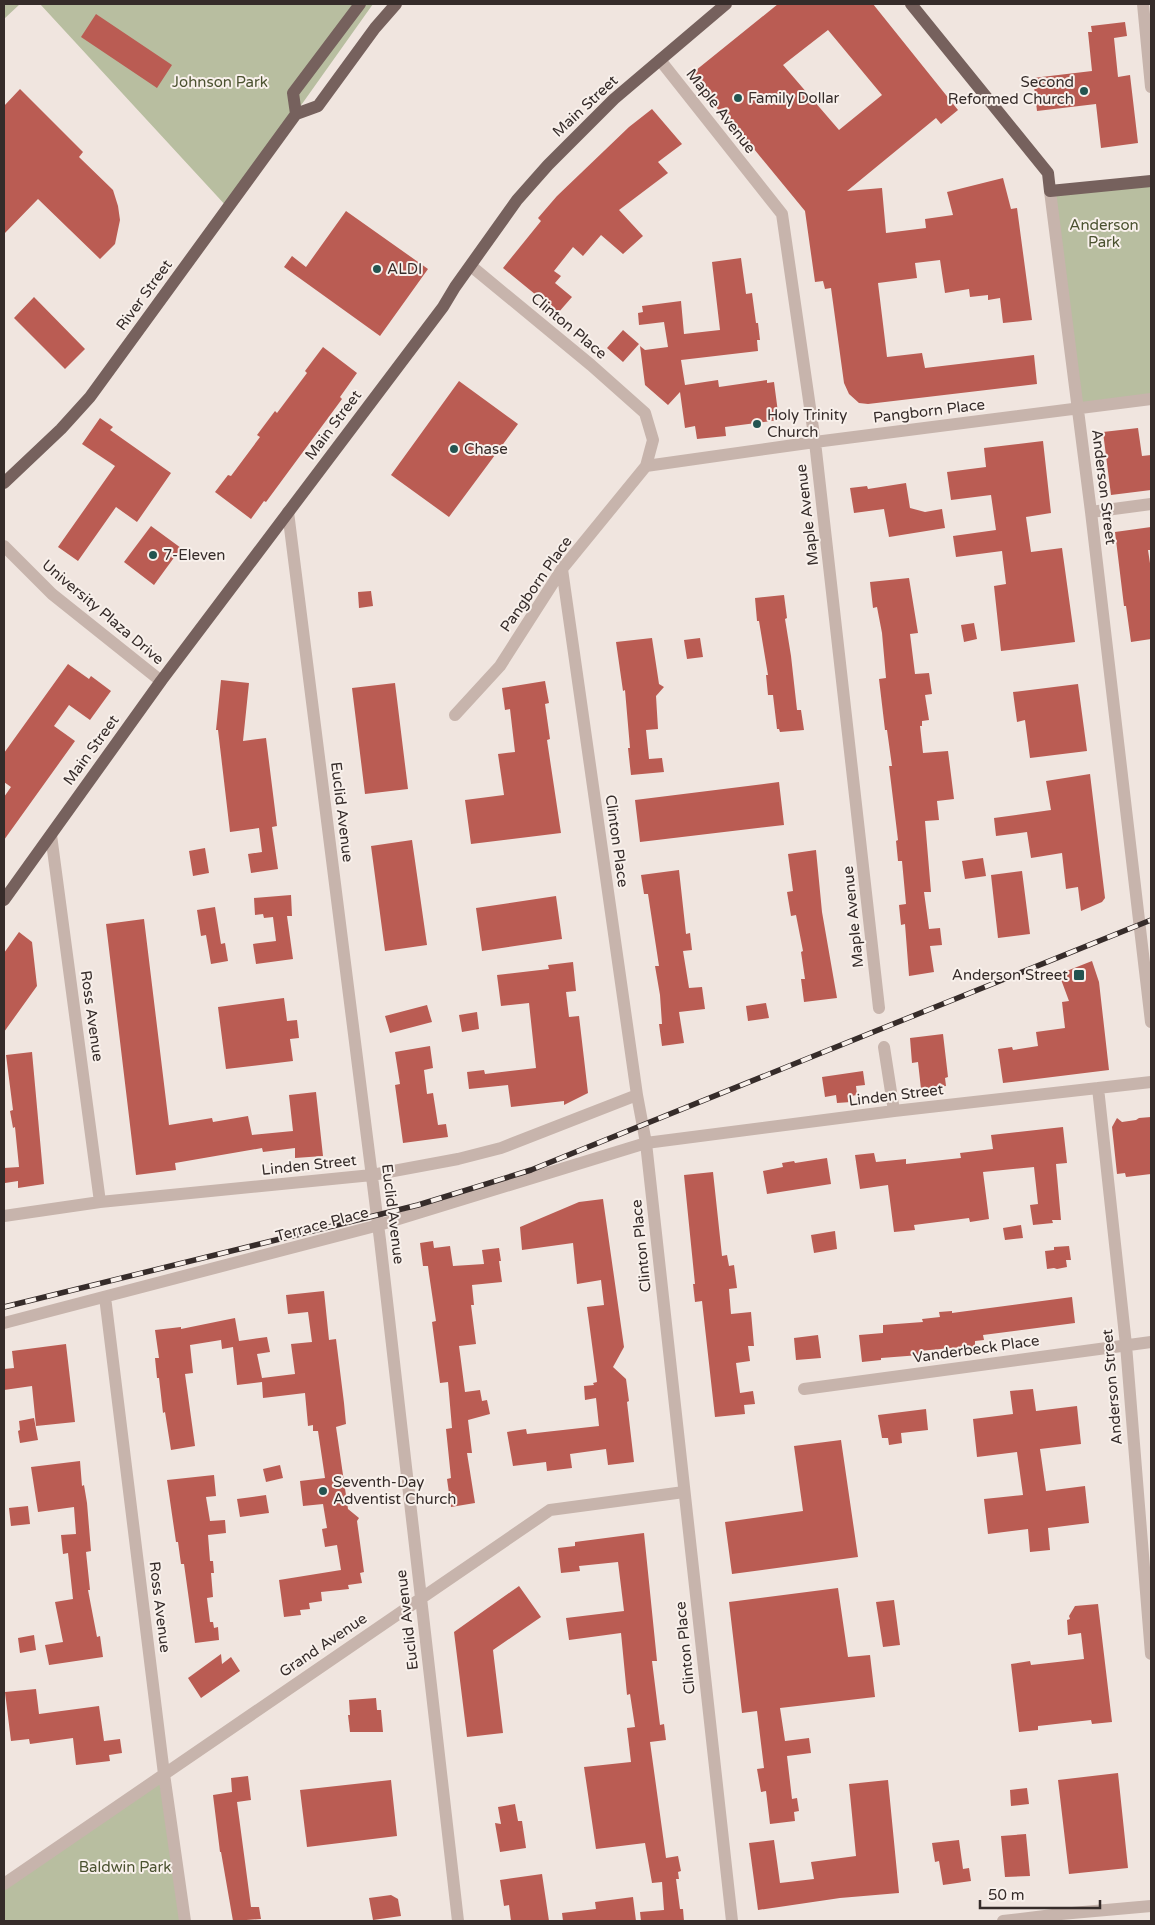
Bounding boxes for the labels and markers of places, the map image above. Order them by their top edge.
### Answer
place label: Second Reformed Church [948,73,1074,108]
marker: Second Reformed Church [1078,85,1090,97]
place label: Family Dollar [748,89,840,107]
marker: Family Dollar [732,92,744,104]
place label: ALDI [387,260,422,278]
marker: ALDI [371,263,383,275]
place label: Holy Trinity Church [767,406,847,441]
marker: Holy Trinity Church [751,418,763,430]
place label: Chase [464,440,508,458]
marker: Chase [448,443,460,455]
place label: 7-Eleven [163,546,225,564]
marker: 7-Eleven [147,549,159,561]
place label: Anderson Street [952,966,1068,984]
marker: Anderson Street [1072,968,1086,982]
place label: Seventh-Day Adventist Church [333,1473,456,1508]
marker: Seventh-Day Adventist Church [317,1485,329,1497]

